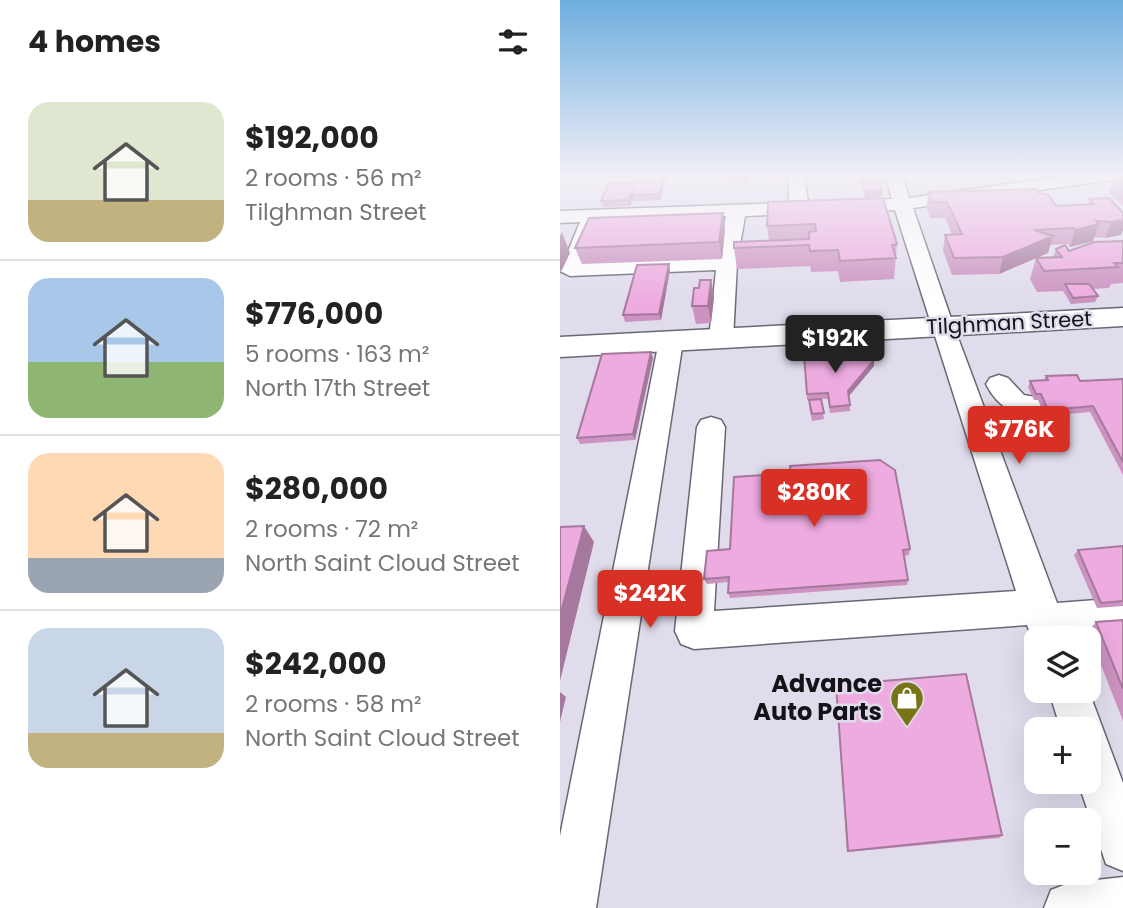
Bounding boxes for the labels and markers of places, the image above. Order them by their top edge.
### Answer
pin: $192K [786,316,884,375]
pin: $776K [970,406,1068,466]
pin: $280K [765,470,863,529]
pin: $242K [601,570,699,630]
place label: Advance Auto Parts [753,667,882,728]
shop icon: Advance Auto Parts [888,679,926,728]

